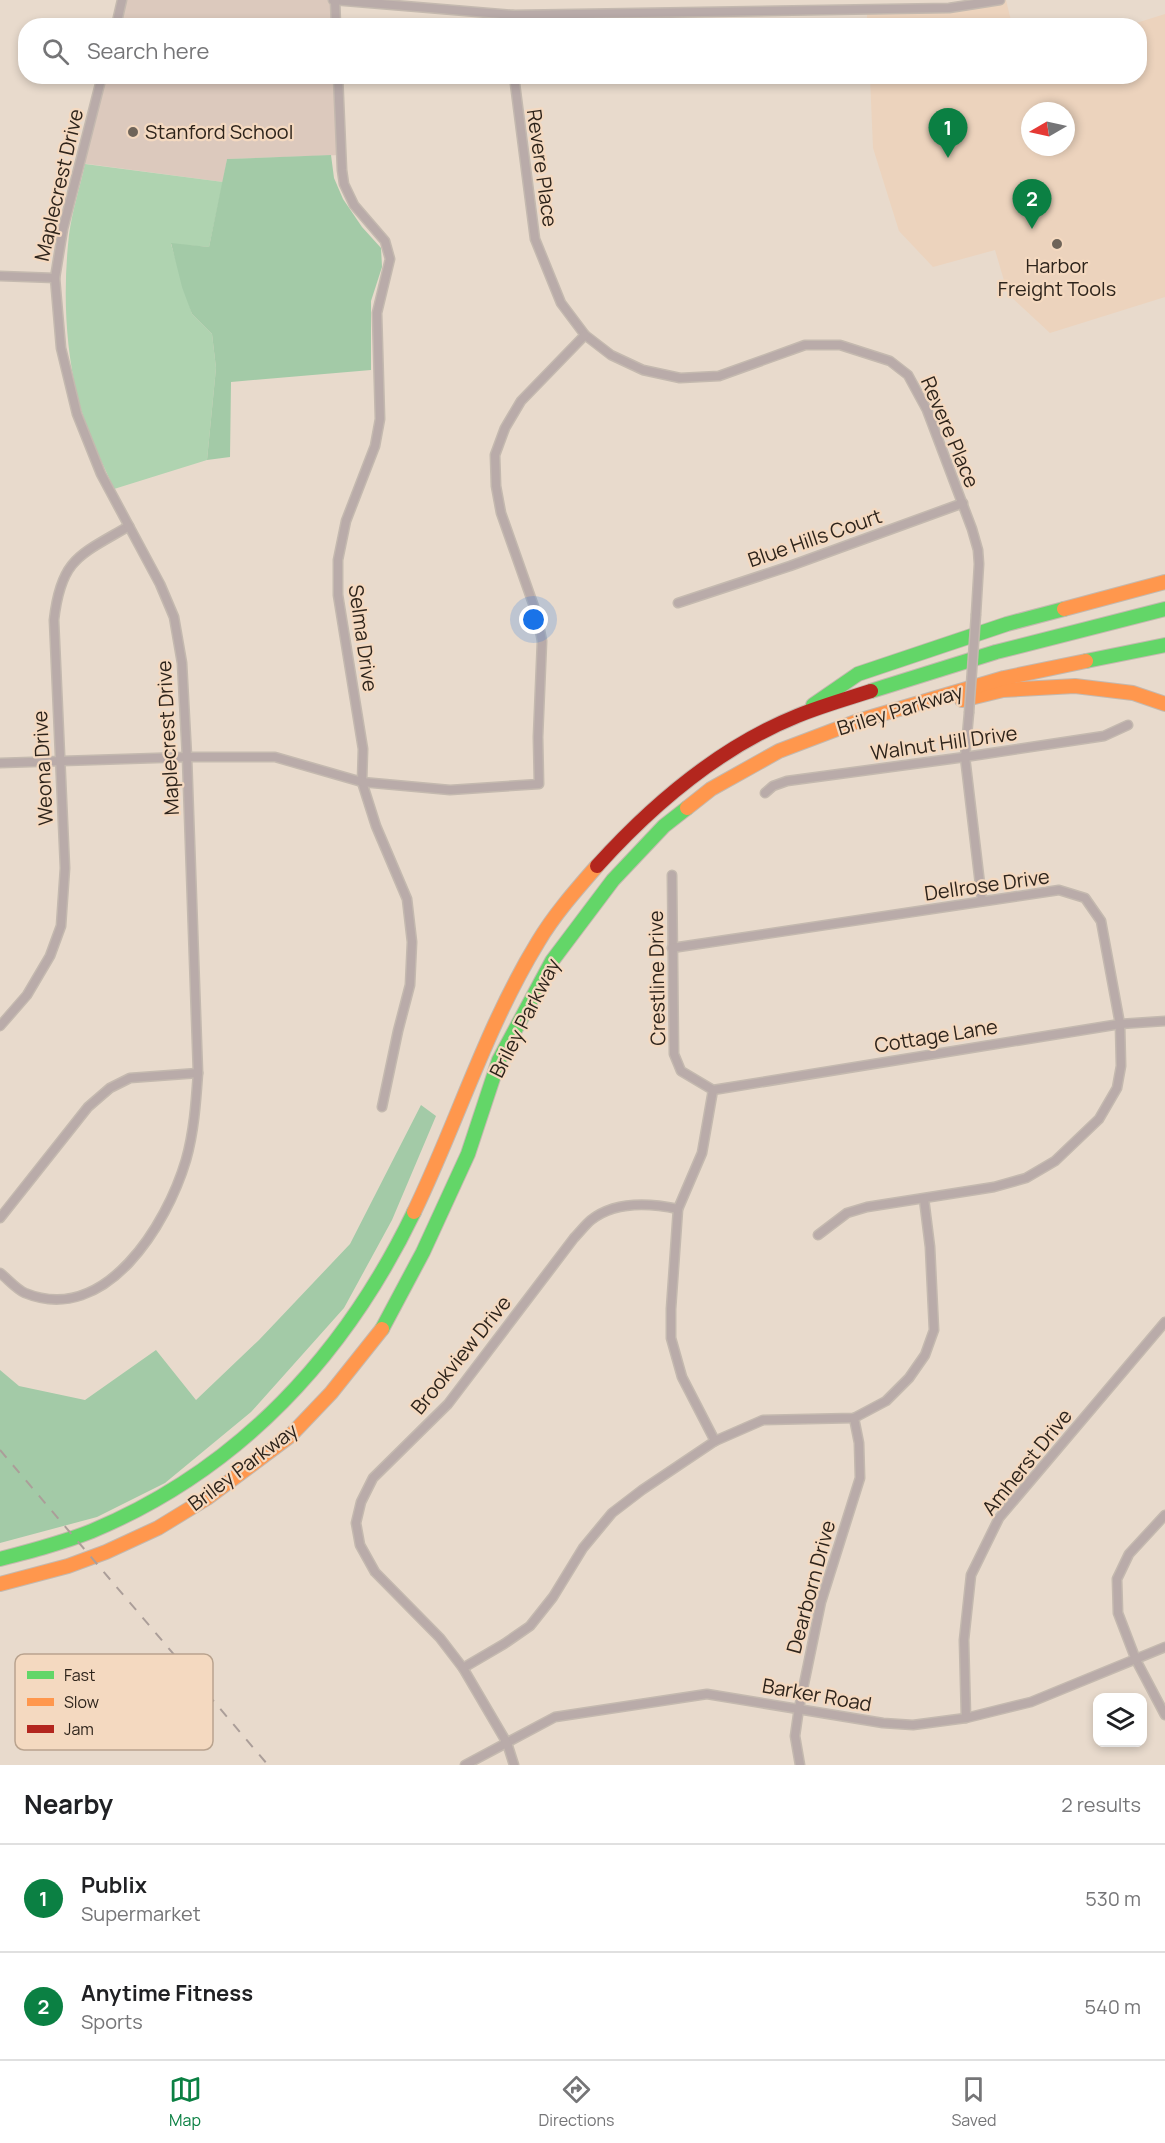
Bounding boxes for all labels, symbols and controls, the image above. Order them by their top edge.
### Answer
search box [18,18,1147,84]
icon: search [39,35,72,68]
text: Search here [87,36,209,66]
north arrow [1021,102,1075,156]
street label: Maplecrest Drive [28,106,89,264]
street label: Revere Place [521,107,564,228]
pin: 1 [928,108,968,158]
place label: Stanford School [145,118,293,145]
marker: Stanford School [126,125,140,139]
pin: 2 [1012,180,1052,229]
marker: Harbor Freight Tools [1050,237,1064,251]
place label: Harbor Freight Tools [998,252,1116,302]
street label: Revere Place [915,372,986,492]
street label: Blue Hills Court [744,502,885,573]
street label: Selma Drive [343,583,384,693]
your location [519,605,548,634]
street label: Maplecrest Drive [150,660,185,816]
street label: Briley Parkway [834,677,967,742]
street label: Weona Drive [26,710,59,826]
street label: Walnut Hill Drive [869,719,1019,766]
street label: Dellrose Drive [923,862,1051,907]
street label: Crestline Drive [642,910,671,1046]
street label: Briley Parkway [483,953,566,1082]
street label: Cottage Lane [872,1012,999,1059]
street label: Brookview Drive [404,1290,517,1420]
street label: Amherst Drive [975,1403,1078,1520]
street label: Briley Parkway [182,1416,303,1517]
street label: Dearborn Drive [780,1517,841,1656]
legend [15,1654,213,1750]
text: Fast [64,1664,95,1686]
street label: Barker Road [760,1672,874,1717]
text: Slow [64,1691,99,1713]
map controls [1093,1693,1147,1747]
button: layers [1093,1693,1147,1747]
text: Jam [64,1718,94,1740]
text: Nearby [24,1786,113,1822]
text: 2 results [1061,1791,1141,1818]
text: Publix [81,1870,147,1900]
text: 1 [39,1885,48,1912]
text: 530 m [1085,1885,1141,1912]
text: Supermarket [81,1900,201,1927]
text: Anytime Fitness [81,1978,253,2008]
text: 2 [38,1993,49,2020]
text: 540 m [1085,1993,1141,2020]
text: Sports [81,2008,143,2035]
tab: Map [169,2073,202,2131]
tab: Directions [539,2073,614,2131]
tab: Saved [951,2073,996,2131]

